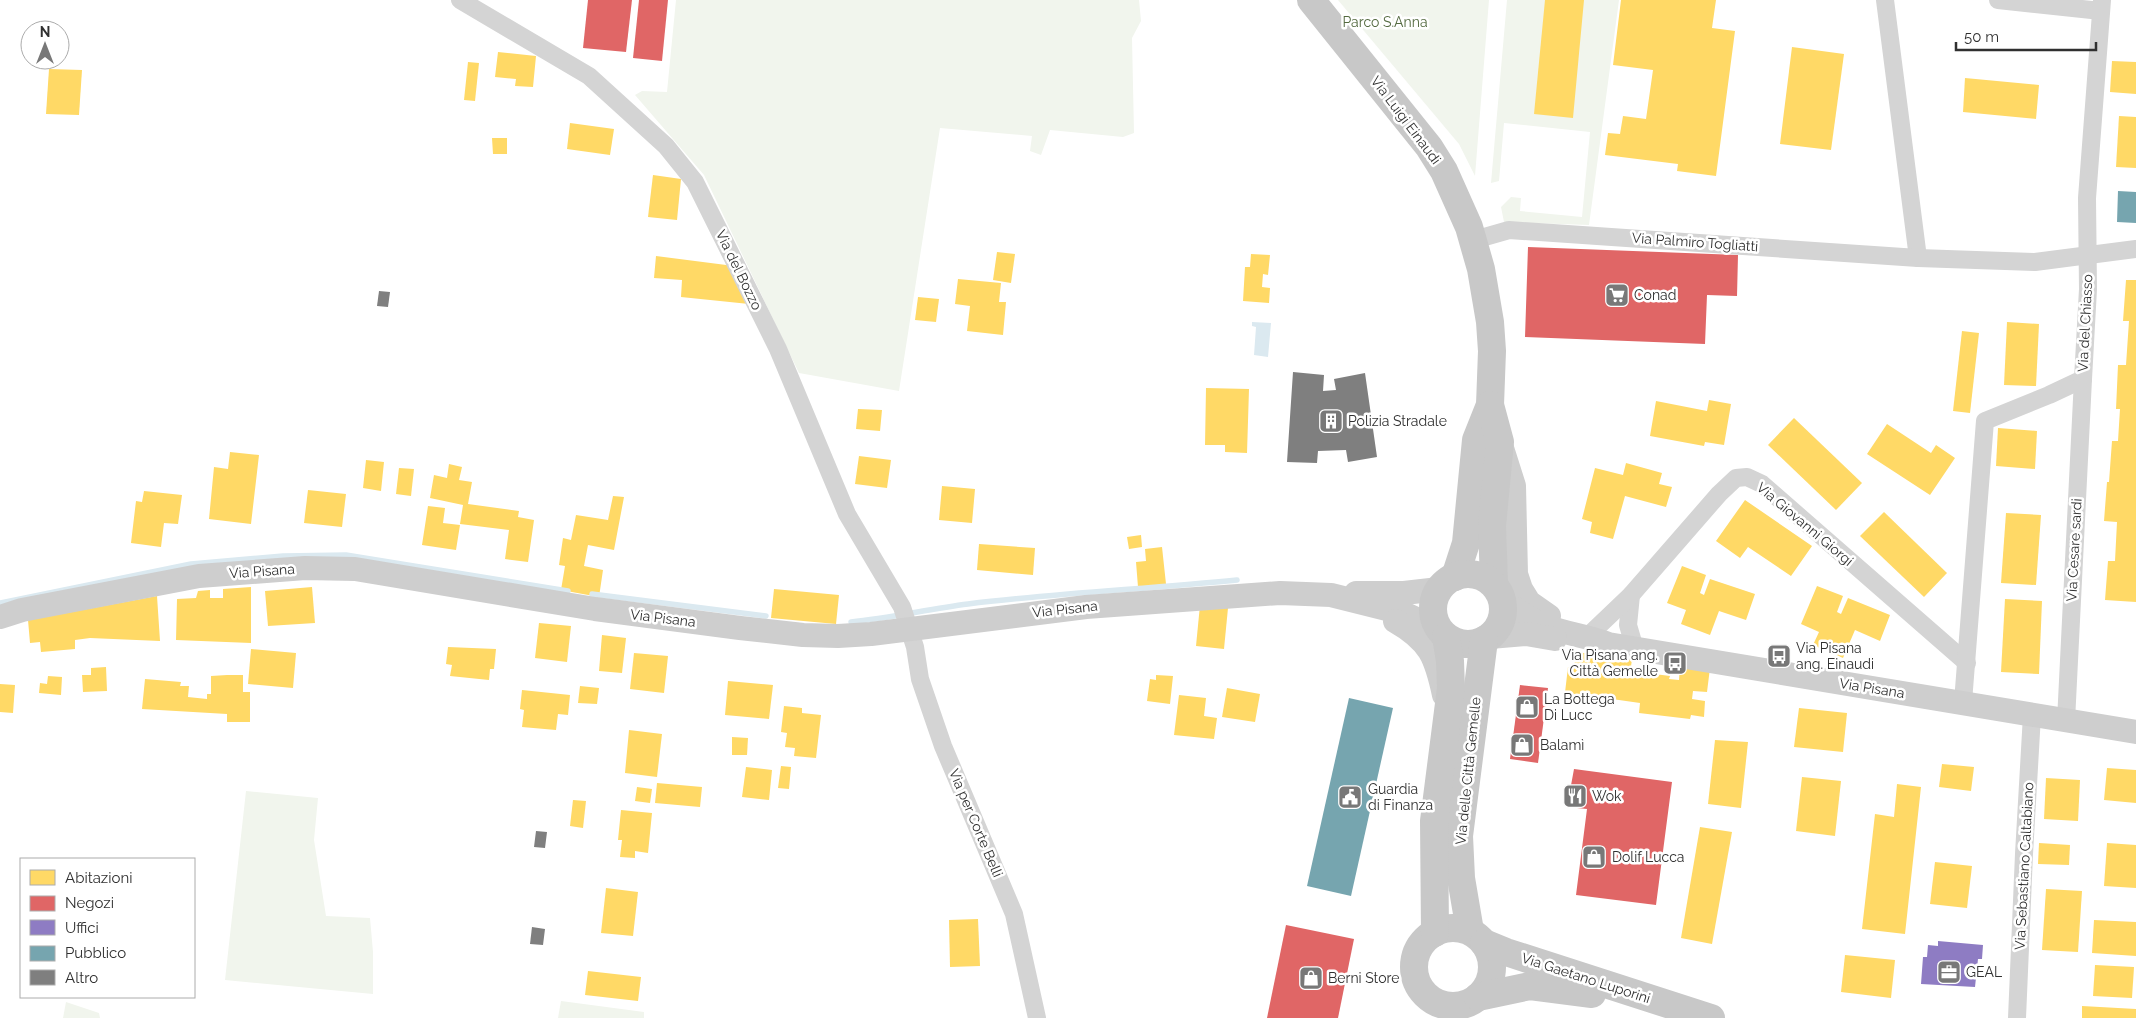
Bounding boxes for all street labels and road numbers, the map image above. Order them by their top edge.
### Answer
street label: Via Luigi Einaudi [1368,73,1444,167]
street label: Via del Bozzo [713,227,765,313]
street label: Via Palmiro Togliatti [1631,230,1759,254]
street label: Via del Chiasso [2074,274,2096,372]
street label: Via Giovanni Giorgi [1754,479,1856,569]
street label: Via Cesare sardi [2063,498,2085,602]
street label: Via Pisana [229,561,295,581]
street label: Via Pisana [1031,598,1099,620]
street label: Via Pisana [629,606,697,630]
street label: Via Pisana [1838,675,1906,701]
street label: Via delle Città Gemelle [1452,696,1484,846]
street label: Via per Corte Belli [946,766,1006,880]
street label: Via Sebastiano Caltabiano [2012,782,2036,950]
street label: Via Gaetano Luporini [1520,950,1652,1006]

